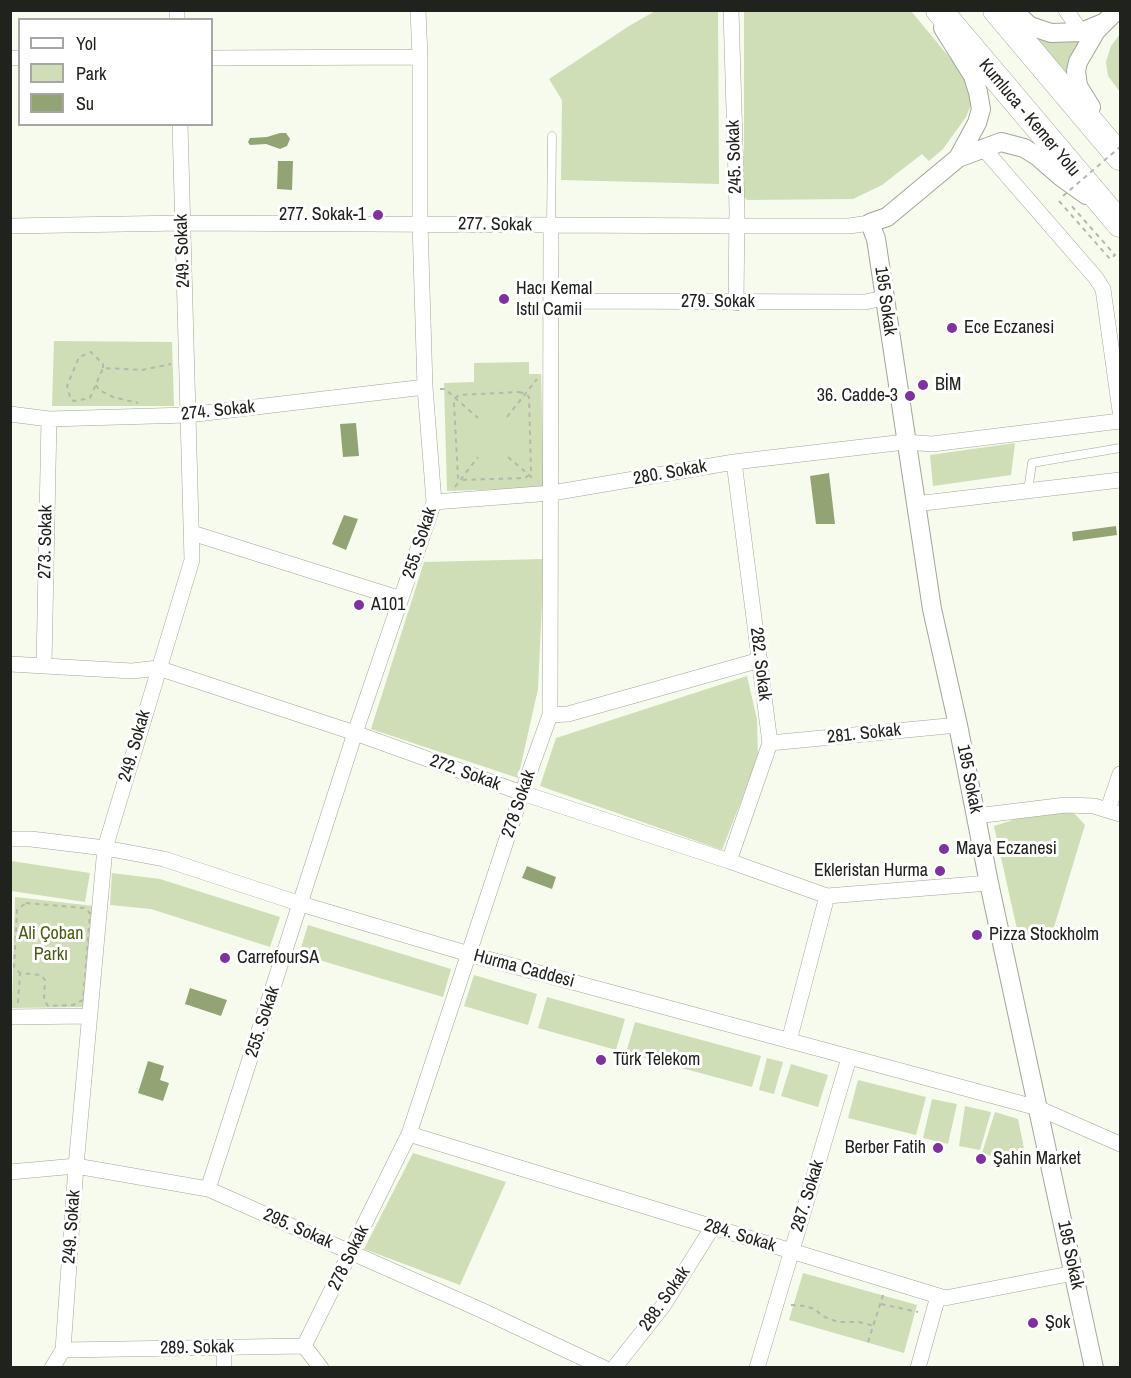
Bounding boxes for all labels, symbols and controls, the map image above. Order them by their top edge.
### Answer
legend [18,18,213,126]
text: Yol [76,31,96,56]
street label: Kumluca - Kemer Yolu [974,55,1084,181]
text: Park [76,61,106,86]
text: Su [76,91,94,116]
street label: 245. Sokak [723,120,747,194]
place label: 277. Sokak-1 [279,204,366,226]
marker: 277. Sokak-1 [371,208,385,222]
street label: 249. Sokak [171,214,195,288]
street label: 277. Sokak [458,214,532,236]
street label: 195 Sokak [869,265,901,337]
place label: Hacı Kemal Istıl Camii [516,278,592,320]
street label: 279. Sokak [681,291,755,313]
marker: Hacı Kemal Istıl Camii [497,292,511,306]
place label: Ece Eczanesi [964,317,1054,339]
marker: Ece Eczanesi [945,321,959,335]
place label: BİM [935,374,961,396]
marker: BİM [916,378,930,392]
place label: 36. Cadde-3 [817,385,898,407]
marker: 36. Cadde-3 [903,389,917,403]
street label: 274. Sokak [180,396,256,426]
street label: 280. Sokak [632,456,708,490]
street label: 273. Sokak [35,505,57,579]
street label: 255. Sokak [398,505,442,581]
place label: A101 [371,594,405,616]
marker: A101 [352,598,366,612]
street label: 282. Sokak [745,626,775,702]
street label: 249. Sokak [114,708,156,784]
street label: 281. Sokak [826,719,902,749]
street label: 195 Sokak [952,743,986,815]
street label: 272. Sokak [427,750,503,796]
street label: 278 Sokak [497,768,541,840]
place label: Maya Eczanesi [956,838,1057,860]
marker: Maya Eczanesi [937,842,951,856]
place label: Ekleristan Hurma [814,860,928,882]
marker: Ekleristan Hurma [933,864,947,878]
park label: Ali Çoban Parkı [19,923,83,966]
place label: Pizza Stockholm [989,924,1099,946]
marker: Pizza Stockholm [970,928,984,942]
street label: Hurma Caddesi [471,945,577,993]
place label: CarrefourSA [237,947,319,969]
marker: CarrefourSA [218,951,232,965]
street label: 255. Sokak [241,984,285,1060]
place label: Türk Telekom [613,1049,700,1071]
marker: Türk Telekom [594,1053,608,1067]
place label: Berber Fatih [845,1137,926,1159]
marker: Berber Fatih [931,1141,945,1155]
place label: Şahin Market [993,1148,1081,1170]
marker: Şahin Market [974,1152,988,1166]
street label: 287. Sokak [787,1158,829,1234]
street label: 249. Sokak [59,1189,85,1265]
street label: 295. Sokak [260,1204,336,1254]
street label: 284. Sokak [702,1215,778,1257]
street label: 195 Sokak [1052,1219,1088,1291]
street label: 278 Sokak [324,1222,374,1294]
street label: 288. Sokak [635,1263,695,1335]
place label: Şok [1045,1312,1070,1334]
marker: Şok [1026,1316,1040,1330]
street label: 289. Sokak [160,1337,234,1359]

